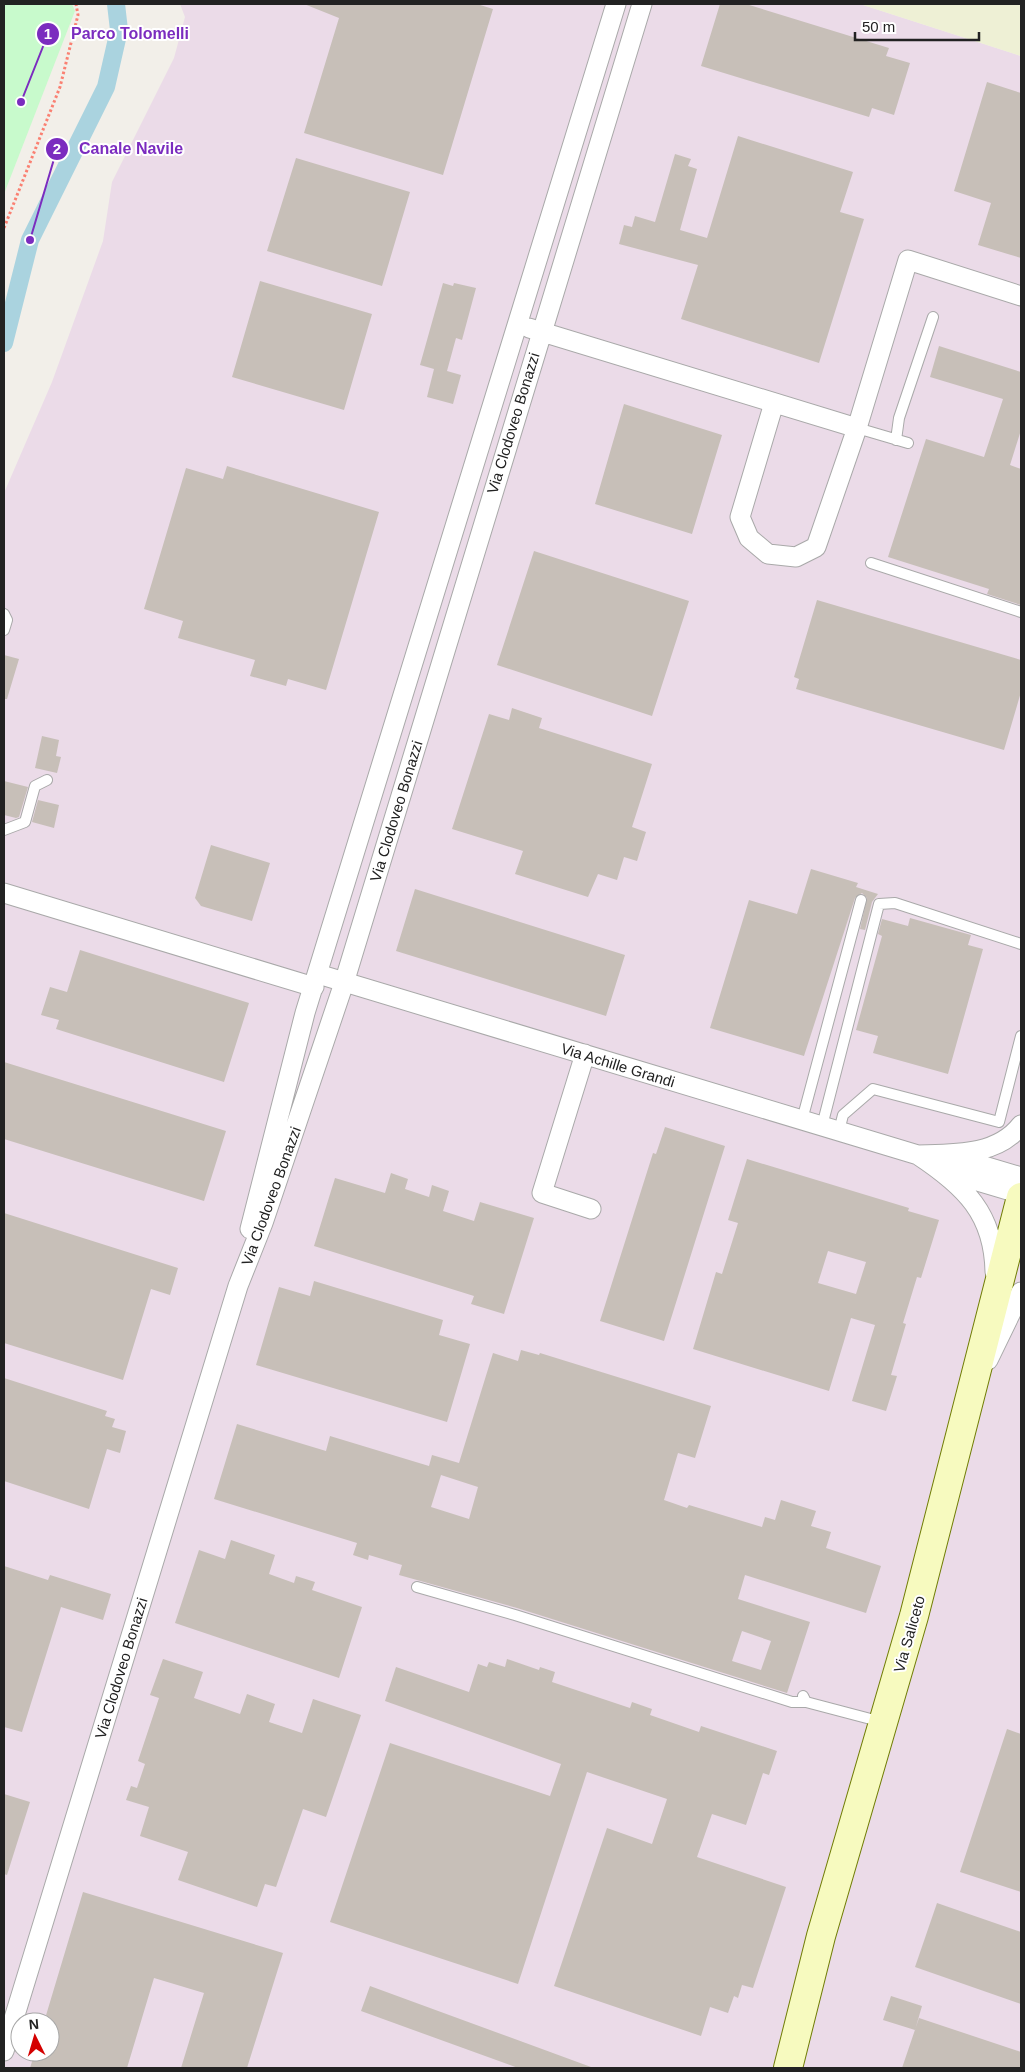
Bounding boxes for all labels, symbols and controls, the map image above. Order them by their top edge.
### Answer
scale bar [855,10,979,42]
callout: Parco Tolomelli [36,18,199,49]
text: 50 m [862,18,895,35]
text: 1 [44,25,52,42]
text: Parco Tolomelli [71,25,189,42]
callout: Canale Navile [44,133,193,164]
text: 2 [53,140,61,157]
text: Canale Navile [79,140,183,157]
street label: Via Clodoveo Bonazzi [483,350,543,496]
street label: Via Clodoveo Bonazzi [366,738,426,884]
street label: Via Achille Grandi [559,1040,677,1090]
street label: Via Clodoveo Bonazzi [238,1124,304,1268]
street label: Via Saliceto [890,1594,928,1674]
street label: Via Clodoveo Bonazzi [91,1595,151,1741]
north arrow [10,2012,60,2062]
text: N [28,2016,40,2032]

